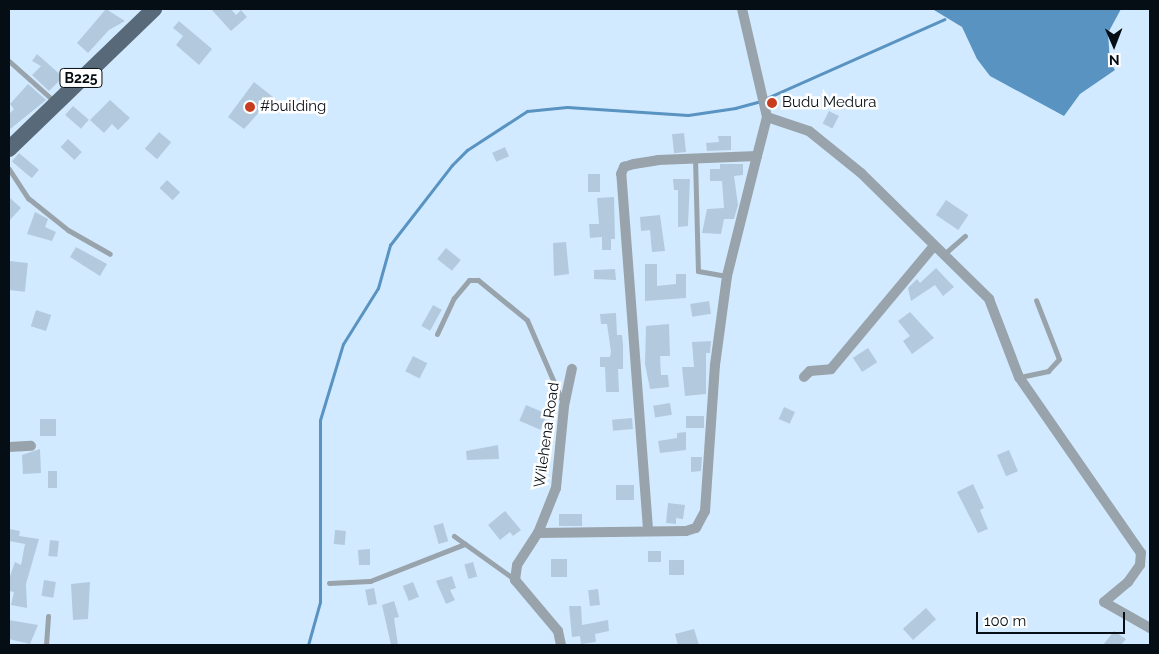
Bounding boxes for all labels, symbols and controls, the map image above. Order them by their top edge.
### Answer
north arrow [1089,20,1139,70]
text: N [1109,52,1120,68]
road number: B225 [58,66,104,90]
place label: Budu Medura [782,94,876,112]
marker: Budu Medura [766,97,778,109]
place label: #building [260,98,326,116]
marker: #building [244,101,256,113]
street label: Wilehena Road [531,381,563,489]
scale bar [979,602,1128,634]
text: 100 m [984,612,1026,630]

